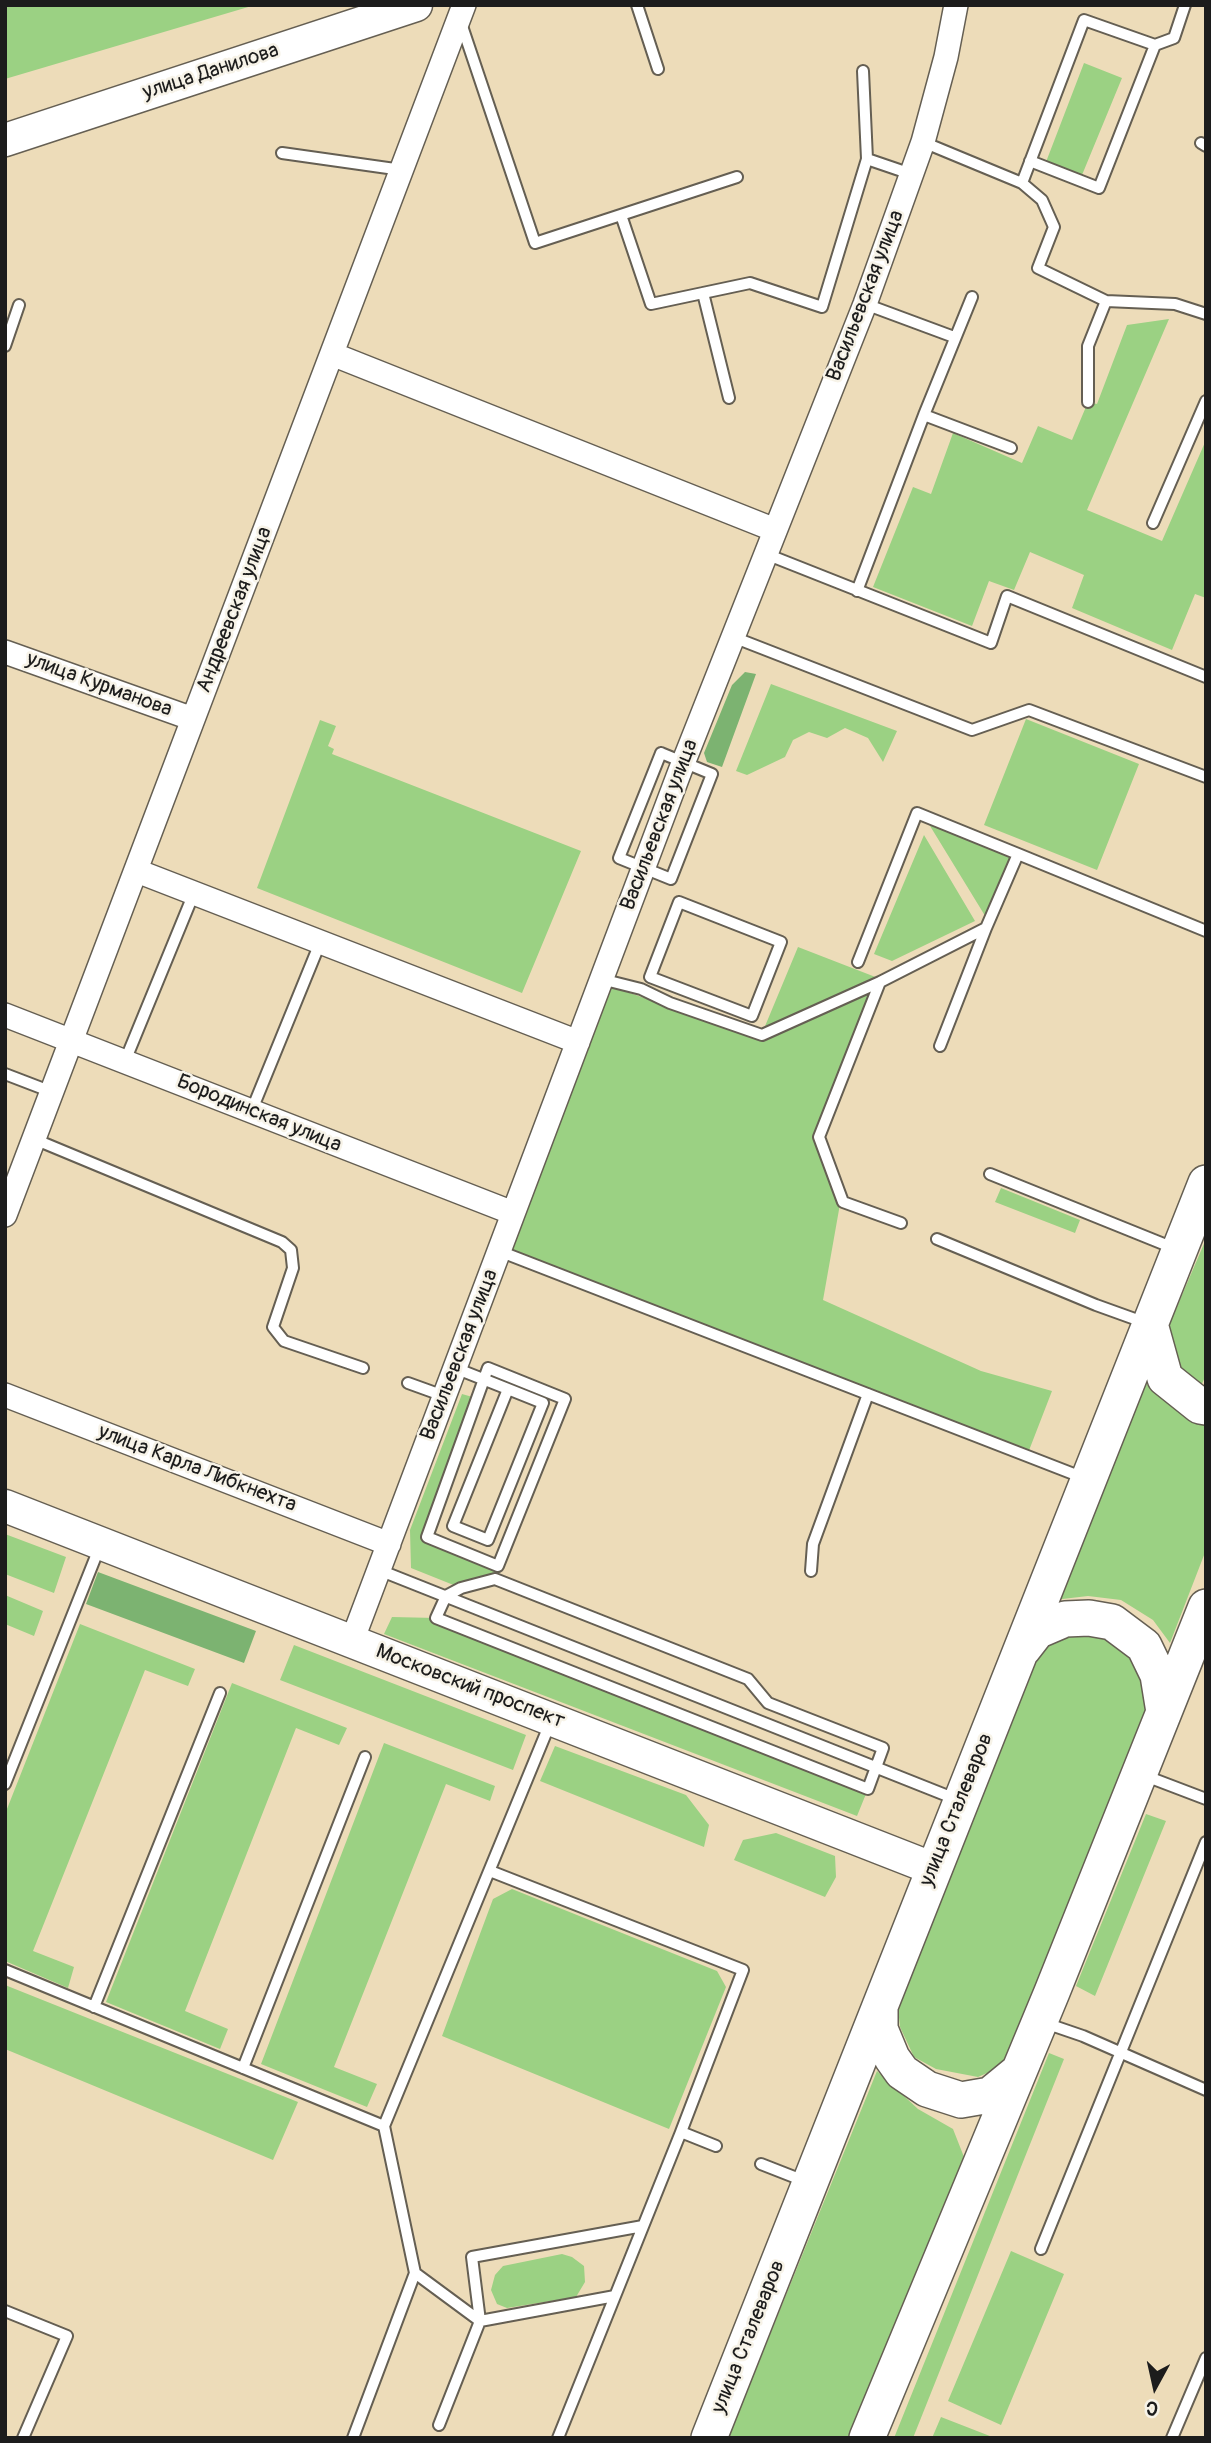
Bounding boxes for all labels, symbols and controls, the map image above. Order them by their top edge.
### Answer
street label: улица Данилова [140,38,282,106]
street label: Васильевская улица [822,207,910,385]
street label: Андреевская улица [192,523,278,697]
street label: улица Курманова [23,647,175,723]
street label: Васильевская улица [616,736,704,914]
street label: Бородинская улица [173,1069,345,1159]
street label: Васильевская улица [416,1266,504,1444]
street label: улица Карла Либкнехта [94,1420,300,1518]
street label: Московский проспект [372,1639,568,1735]
street label: улица Сталеваров [915,1730,999,1890]
street label: улица Сталеваров [707,2257,791,2417]
north arrow [1120,2352,1190,2422]
text: С [1145,2395,1160,2420]

